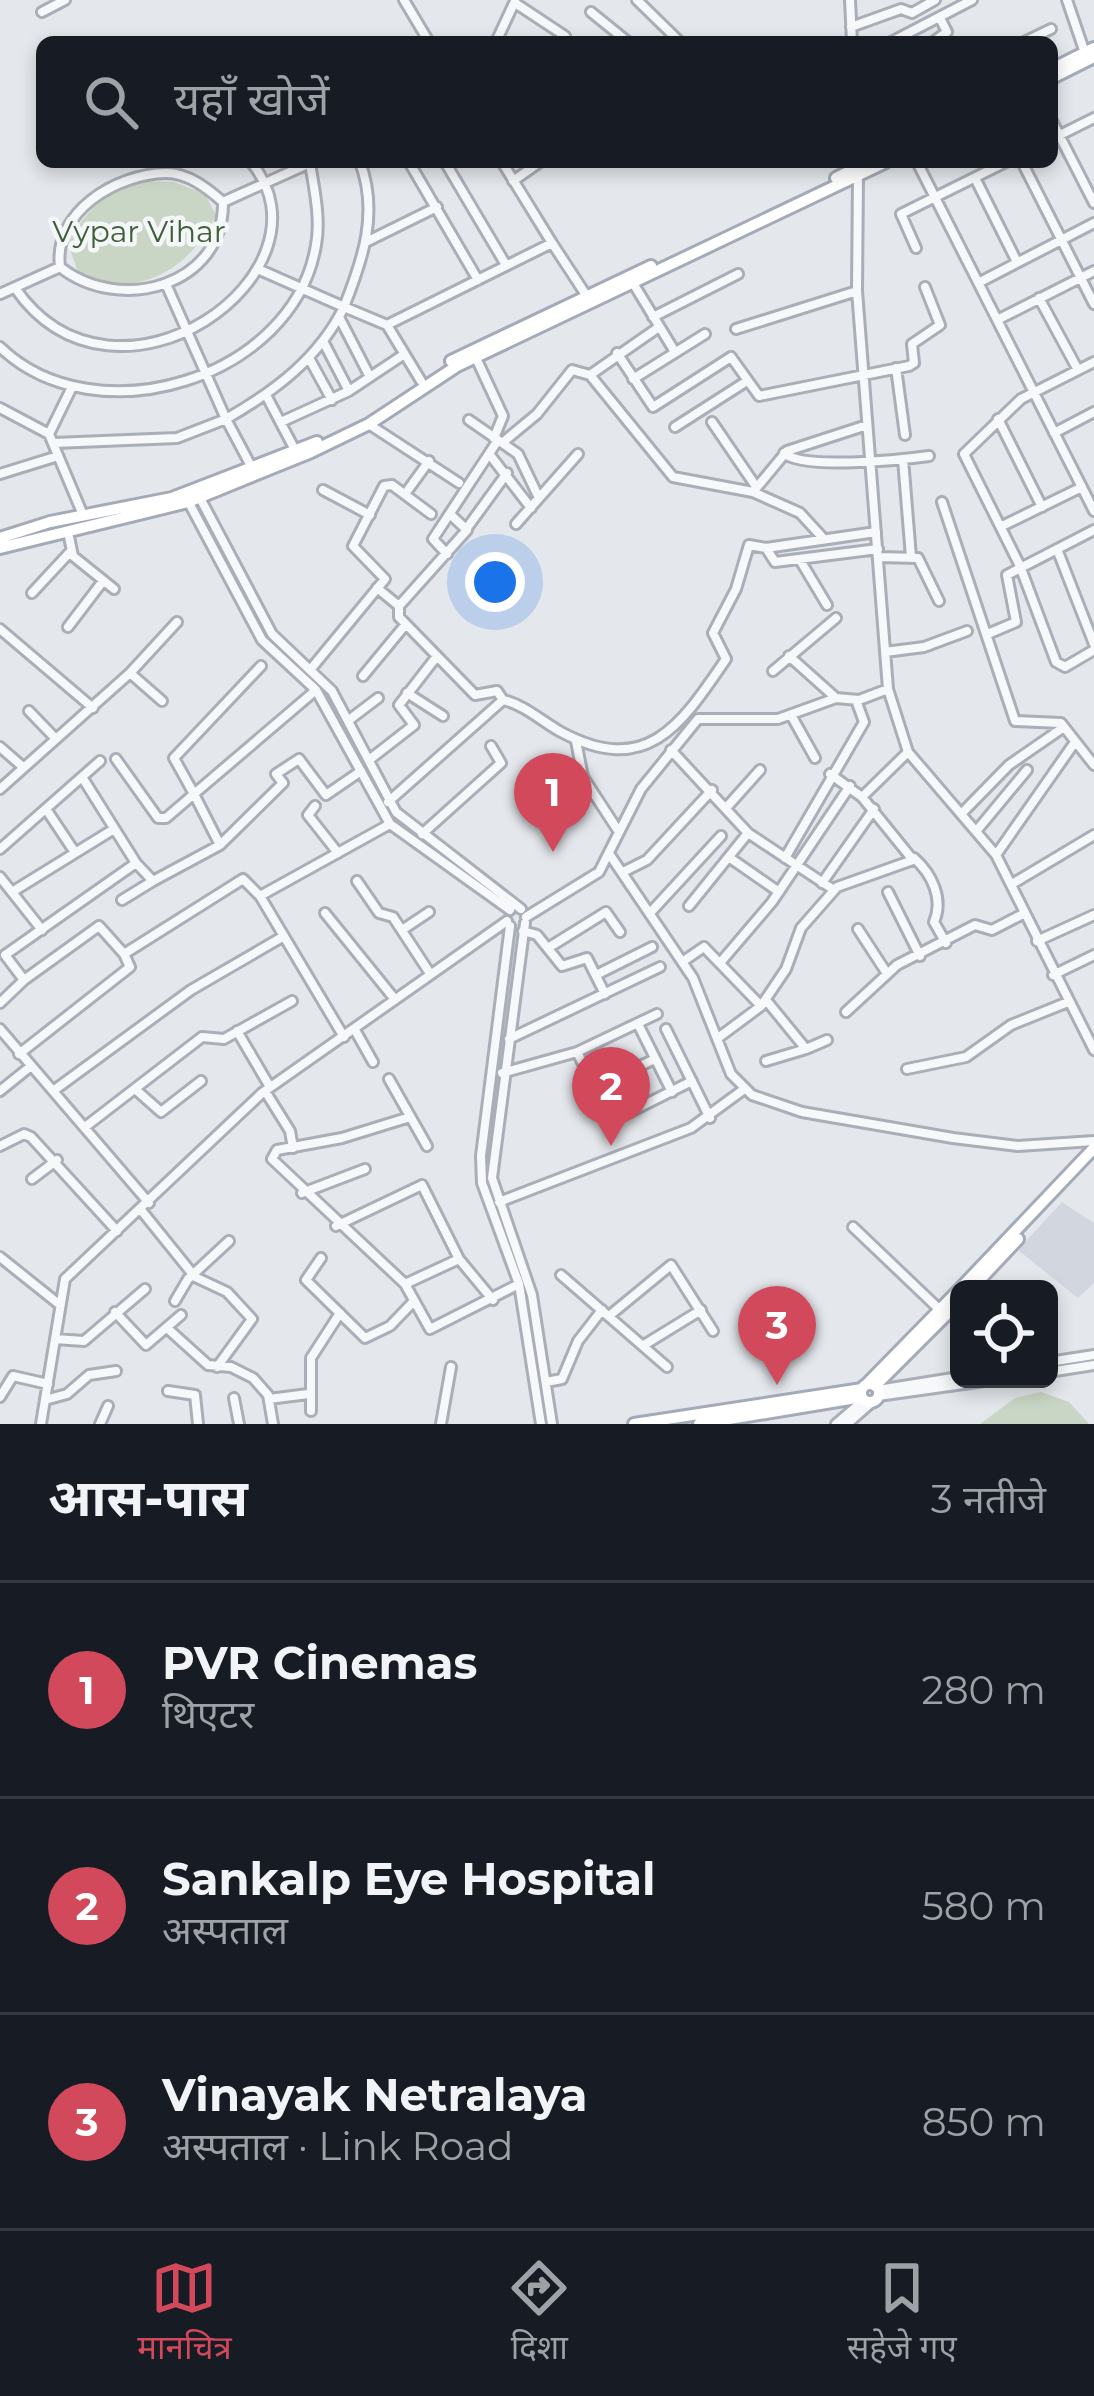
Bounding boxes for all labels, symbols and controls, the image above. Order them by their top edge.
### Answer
search box [36,36,1058,168]
icon: search [78,69,144,135]
text: यहाँ खोजें [174,71,329,126]
park label: Vypar Vihar [52,213,226,250]
your location [465,552,525,612]
pin: 1 [514,753,592,852]
pin: 2 [572,1047,650,1146]
map controls [950,1280,1058,1388]
button: locate [950,1280,1058,1388]
pin: 3 [738,1286,816,1385]
text: आस-पास [48,1467,248,1529]
text: 3 नतीजे [931,1475,1046,1523]
text: PVR Cinemas [162,1635,478,1690]
text: 1 [79,1666,95,1714]
text: 280 m [922,1666,1046,1714]
text: थिएटर [162,1690,254,1738]
text: Sankalp Eye Hospital [162,1851,656,1906]
text: 2 [75,1882,99,1930]
text: 580 m [922,1882,1046,1930]
text: अस्पताल [162,1906,288,1954]
text: Vinayak Netralaya [162,2067,588,2122]
text: 3 [75,2098,99,2146]
text: 850 m [922,2098,1046,2146]
text: अस्पताल · Link Road [162,2122,514,2170]
tab: मानचित्र [137,2255,232,2372]
tab: दिशा [506,2255,572,2372]
tab: सहेजे गए [847,2255,957,2372]

